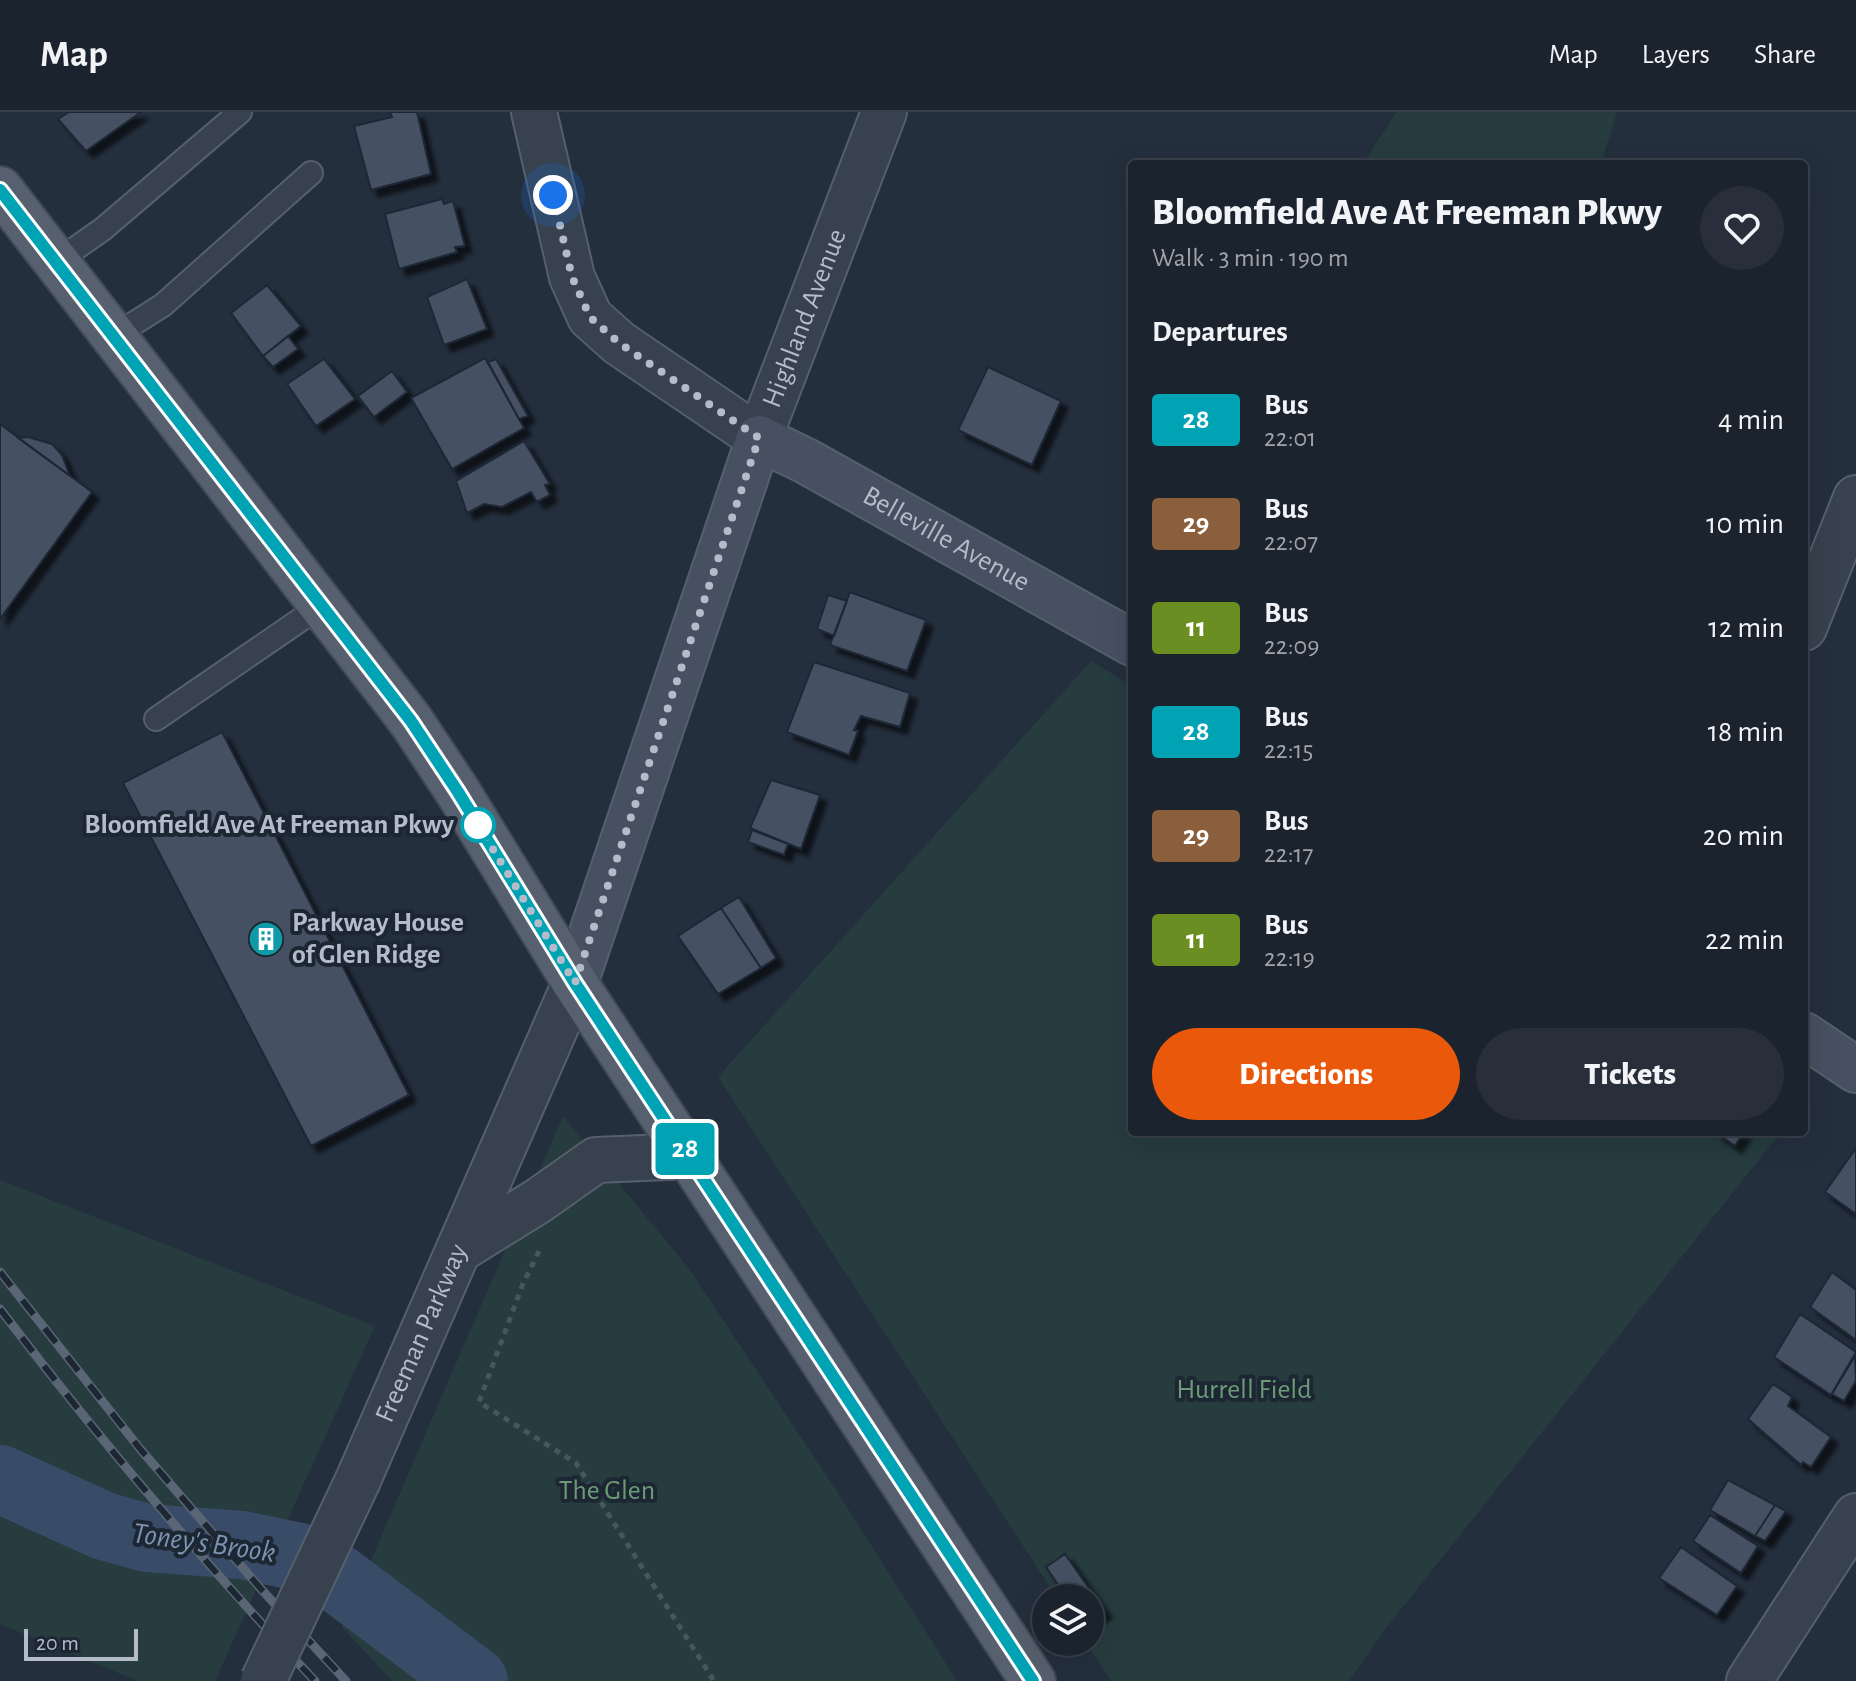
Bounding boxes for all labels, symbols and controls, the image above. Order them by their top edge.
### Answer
text: Map [40,36,108,74]
text: Map [1549,41,1598,69]
text: Layers [1642,41,1710,69]
text: Share [1754,41,1816,69]
your location [533,175,573,215]
button: heart [1700,186,1784,270]
text: Bloomfield Ave At Freeman Pkwy [1152,194,1662,232]
street label: Highland Avenue [758,225,852,412]
text: Walk · 3 min · 190 m [1152,245,1349,271]
text: Departures [1152,317,1288,347]
text: Bus [1264,390,1309,420]
text: 4 min [1718,405,1784,435]
text: 28 [1183,406,1210,434]
text: 22:01 [1264,425,1316,451]
street label: Belleville Avenue [858,482,1034,597]
text: Bus [1264,494,1309,524]
text: 10 min [1706,509,1784,539]
text: 29 [1183,510,1209,538]
text: 22:07 [1264,529,1318,555]
text: Bus [1264,598,1309,628]
text: 12 min [1708,613,1784,643]
text: 11 [1186,614,1206,642]
text: 22:09 [1264,633,1320,659]
text: Bus [1264,702,1309,732]
text: 18 min [1708,717,1784,747]
text: 28 [1183,718,1210,746]
text: 22:15 [1264,737,1313,763]
text: Bus [1264,806,1309,836]
marker: Bloomfield Ave At Freeman Pkwy [461,808,495,842]
place label: Bloomfield Ave At Freeman Pkwy [84,811,454,839]
text: 20 min [1703,821,1784,851]
text: 29 [1183,822,1209,850]
text: 22:17 [1264,841,1313,867]
place label: Parkway House of Glen Ridge [292,909,464,969]
text: Bus [1264,910,1309,940]
building icon: Parkway House of Glen Ridge [247,920,285,958]
text: 22 min [1705,925,1784,955]
text: 11 [1186,926,1206,954]
text: 22:19 [1264,945,1315,971]
button: Directions [1152,1028,1460,1120]
button: Tickets [1476,1028,1784,1120]
line badge: 28 [649,1123,721,1175]
text: 28 [672,1135,699,1163]
street label: Freeman Parkway [371,1240,473,1427]
park label: Hurrell Field [1176,1376,1312,1404]
park label: The Glen [559,1477,655,1505]
water label: Toney's Brook [131,1518,277,1568]
map controls [1032,1584,1104,1656]
button: layers [1032,1584,1104,1656]
scale bar [24,1625,138,1661]
text: 20 m [36,1632,79,1654]

